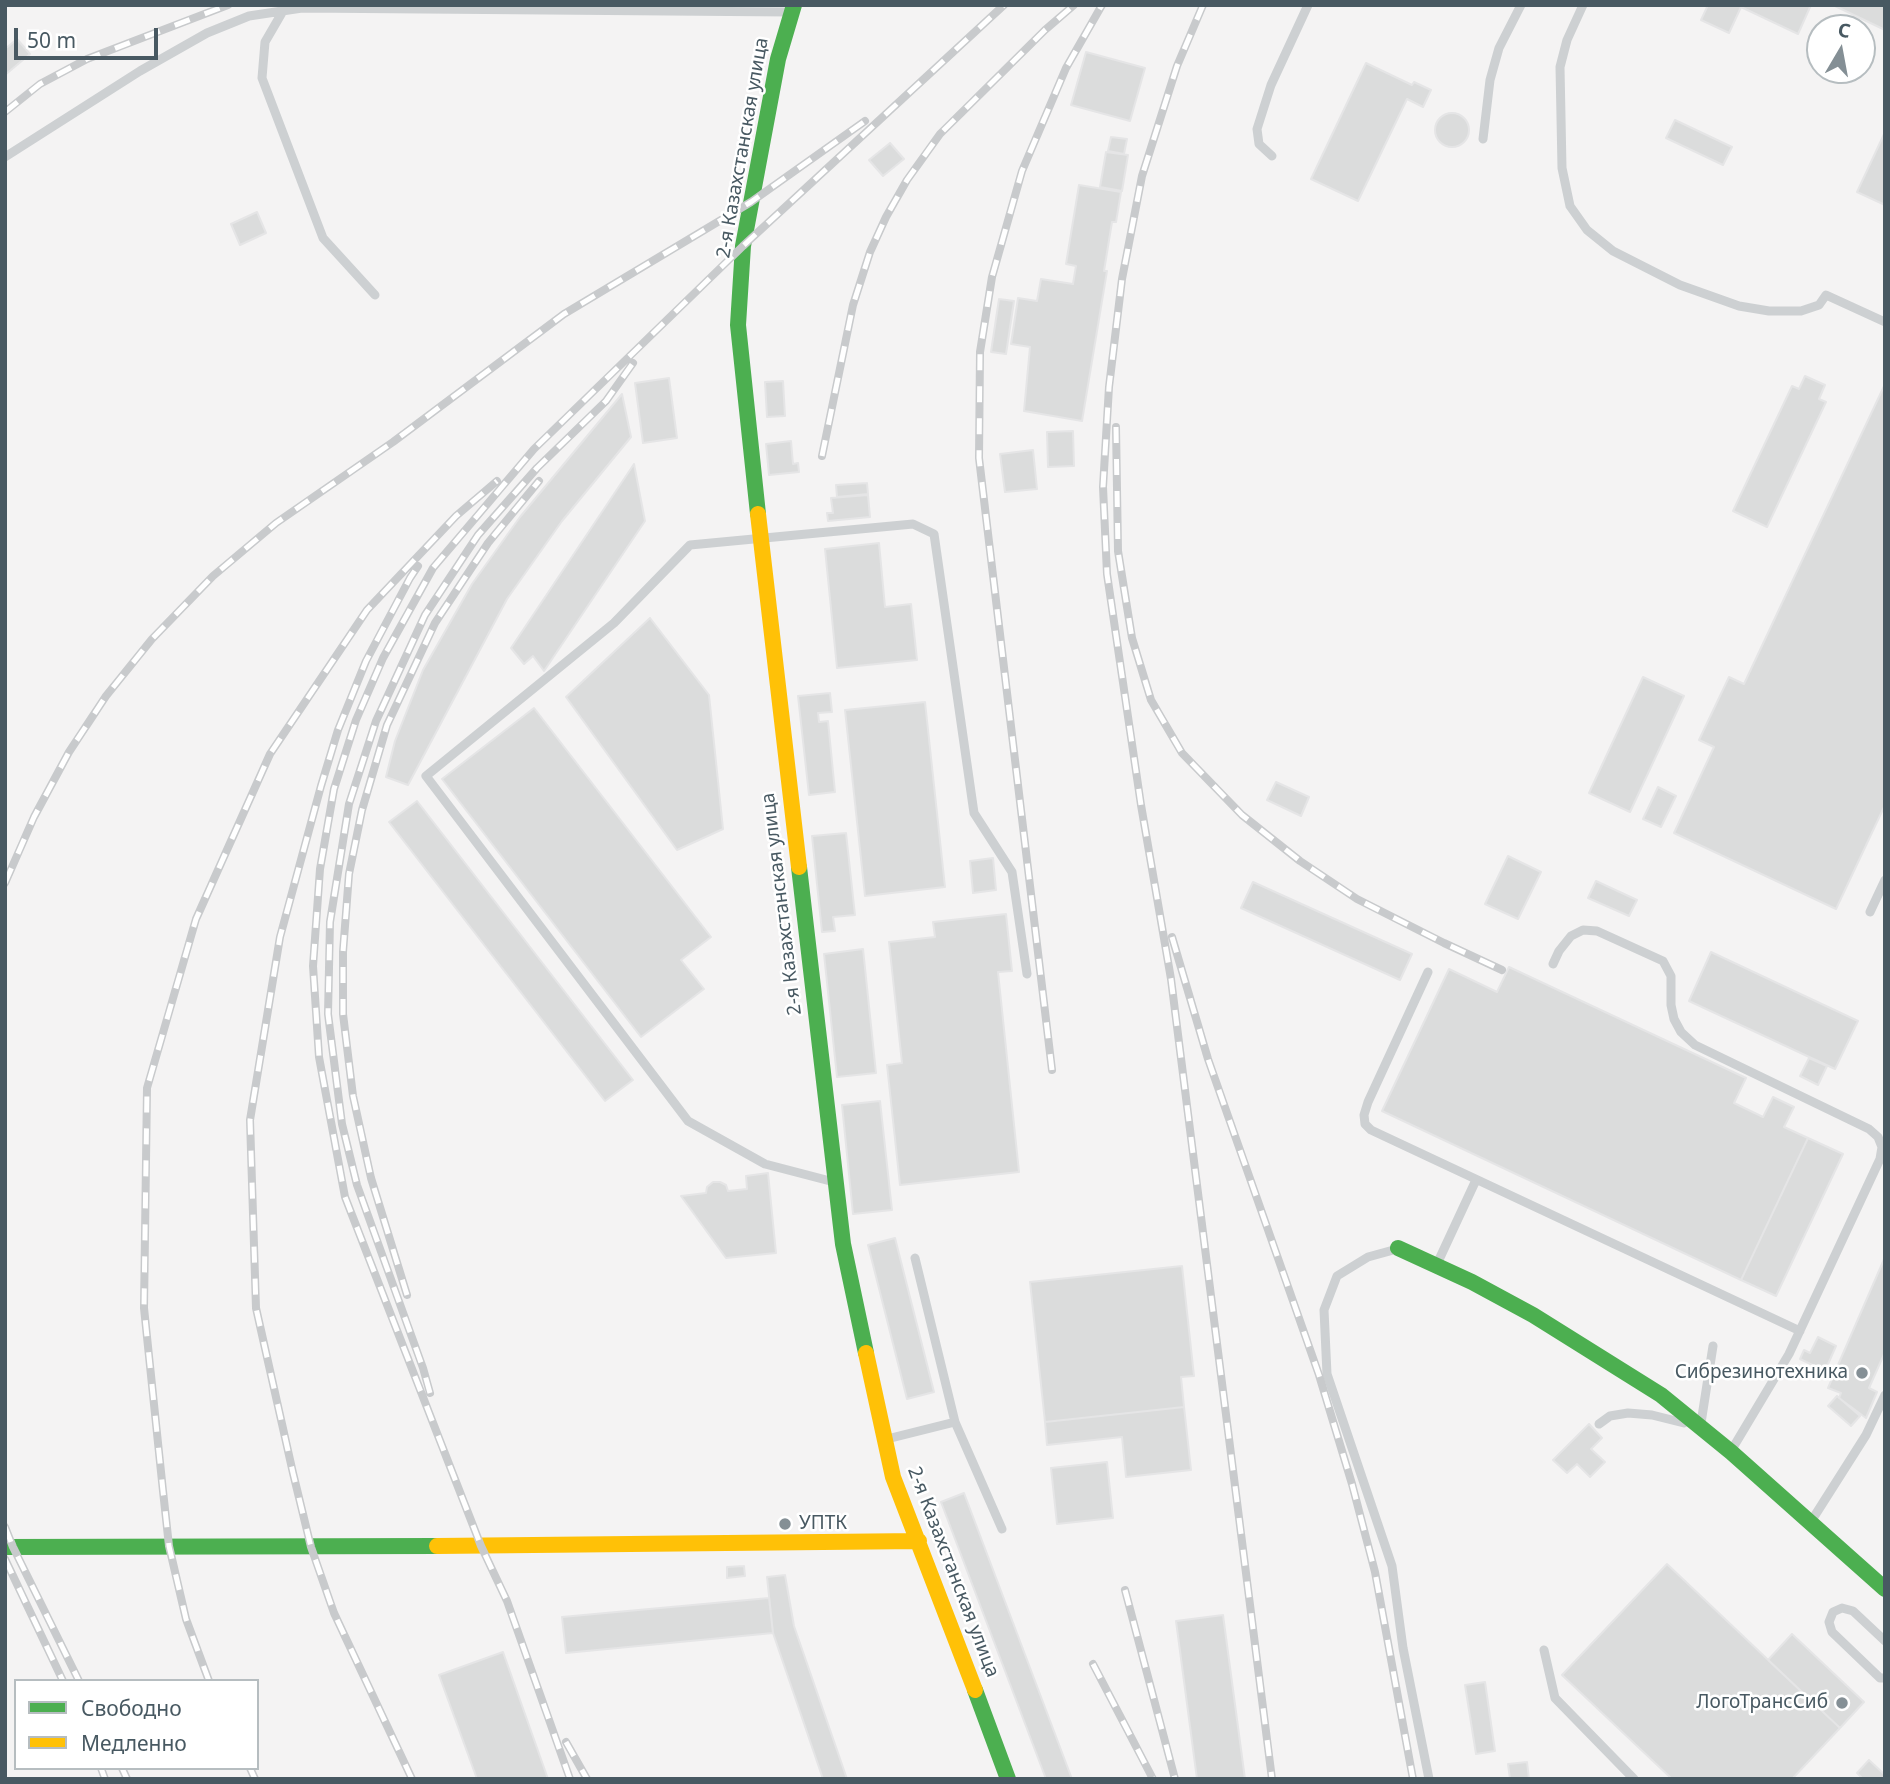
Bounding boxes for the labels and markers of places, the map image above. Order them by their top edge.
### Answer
place label: Сибрезинотехника [1675,1362,1848,1384]
marker: Сибрезинотехника [1854,1365,1870,1381]
place label: УПТК [799,1513,847,1535]
marker: УПТК [777,1516,793,1532]
place label: ЛогоТрансСиб [1696,1692,1828,1714]
marker: ЛогоТрансСиб [1834,1695,1850,1711]

